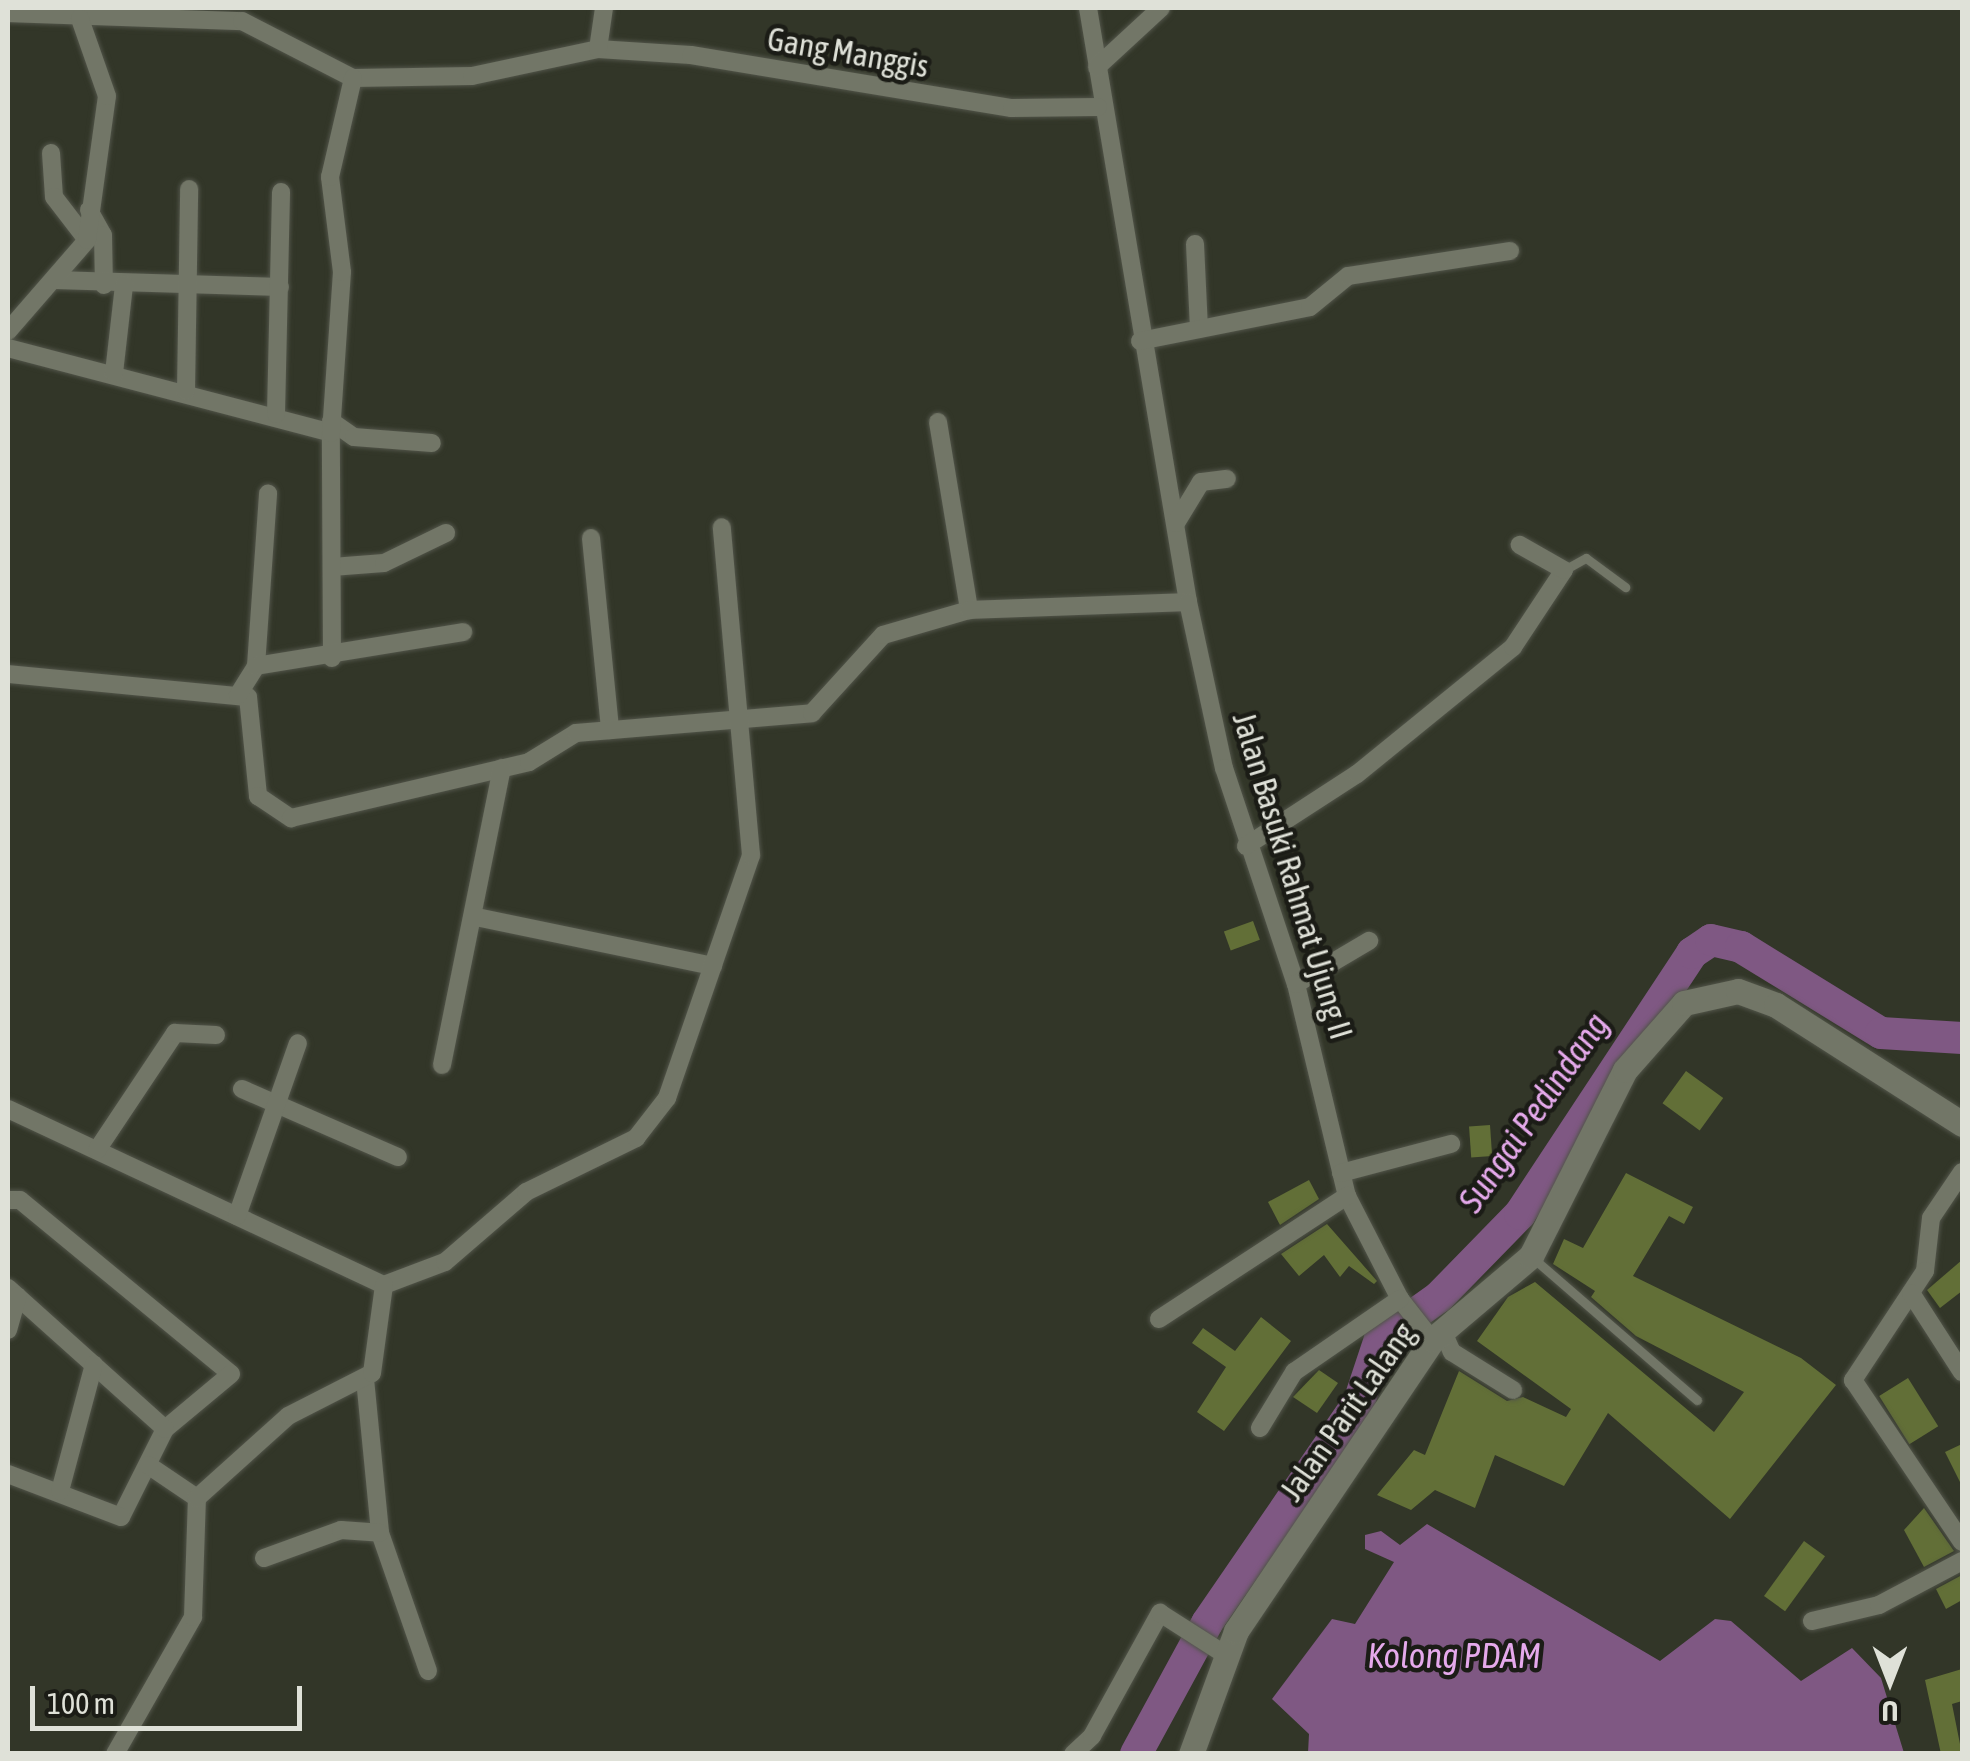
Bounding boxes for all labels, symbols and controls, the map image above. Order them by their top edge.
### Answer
street label: Gang Manggis [764,20,932,86]
street label: Jalan Basuki Rahmat Ujung II [1224,708,1360,1044]
water label: Sungai Pedindang [1449,1004,1617,1220]
street label: Jalan Parit Lalang [1272,1316,1424,1508]
north arrow [1840,1631,1940,1731]
water label: Kolong PDAM [1367,1634,1541,1676]
scale bar [35,1666,308,1728]
text: 100 m [47,1686,115,1720]
text: U [1882,1695,1898,1727]

